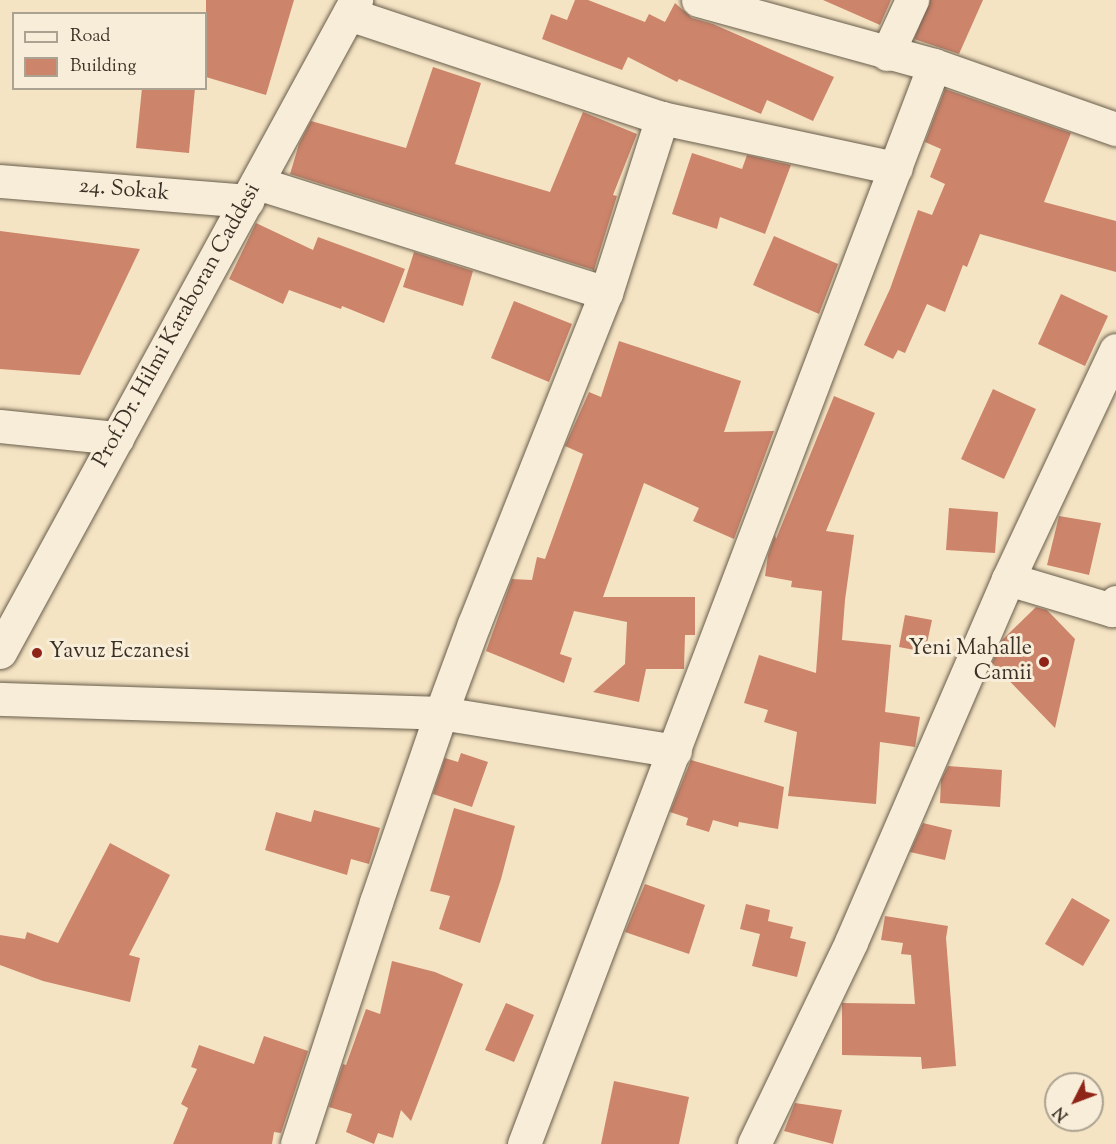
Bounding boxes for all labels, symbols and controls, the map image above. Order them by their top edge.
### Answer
legend [12,12,207,90]
text: Road [70,24,110,50]
text: Building [70,54,136,80]
street label: 24. Sokak [78,174,170,208]
street label: Prof.Dr. Hilmi Karaboran Caddesi [89,179,267,473]
place label: Yeni Mahalle Camii [909,636,1032,688]
place label: Yavuz Eczanesi [49,640,190,666]
marker: Yavuz Eczanesi [30,646,44,660]
marker: Yeni Mahalle Camii [1037,655,1051,669]
north arrow [1044,1072,1104,1132]
text: N [1049,1101,1075,1125]

